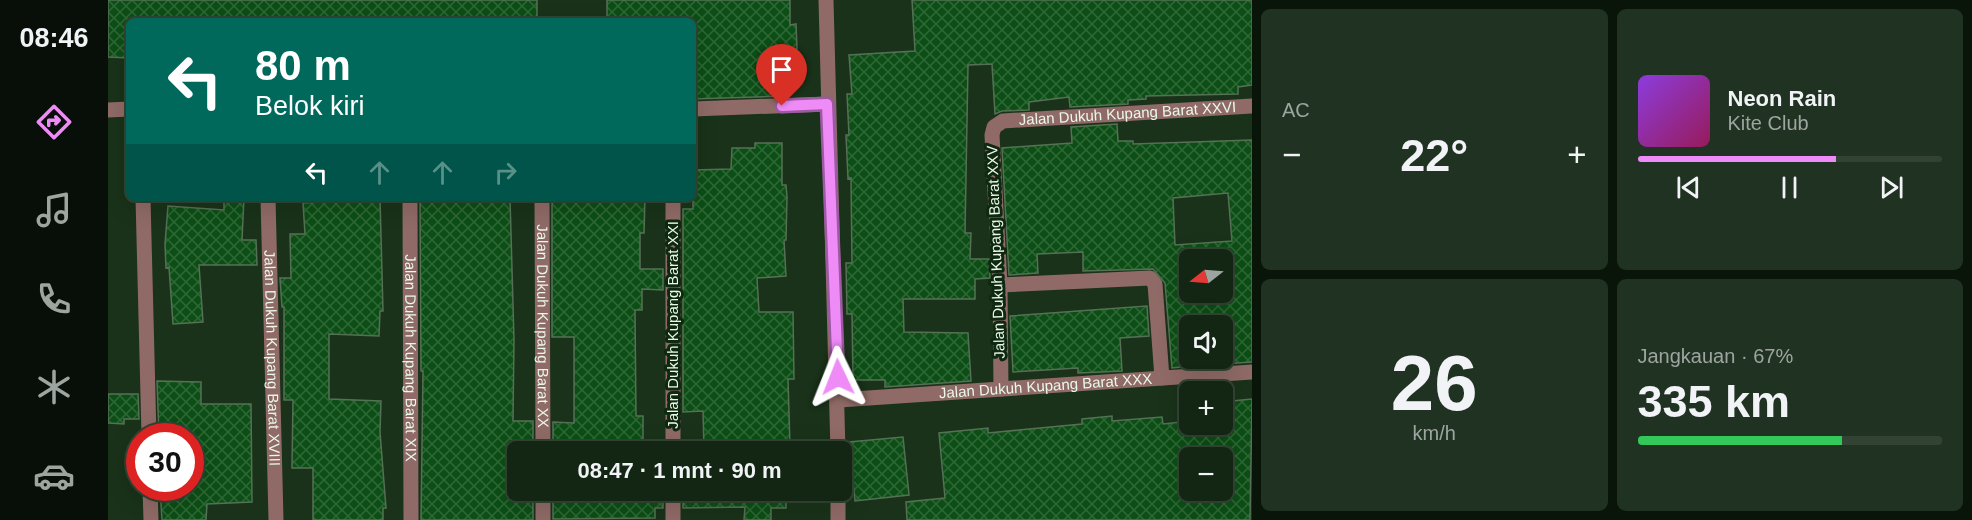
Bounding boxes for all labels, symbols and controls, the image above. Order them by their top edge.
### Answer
text: 08:46 [19,23,89,53]
icon: left [156,42,234,120]
text: 80 m [255,42,351,89]
pin [756,44,807,106]
icon: arrive [765,53,798,86]
text: Neon Rain [1728,86,1836,111]
text: Belok kiri [255,91,365,121]
street label: Jalan Dukuh Kupang Barat XXVI [1018,98,1237,128]
text: AC [1282,99,1310,121]
icon: directions [33,101,75,143]
text: Kite Club [1728,112,1809,134]
text: 22° [1400,130,1468,181]
text: − [1282,136,1301,173]
text: + [1567,136,1587,173]
street label: Jalan Dukuh Kupang Barat XXV [983,145,1008,359]
icon: left [300,156,333,189]
icon: ahead [363,156,396,189]
icon: ahead [426,156,459,189]
icon: right [489,156,522,189]
icon: previous [1672,171,1705,204]
icon: pause [1773,171,1806,204]
icon: next [1875,171,1908,204]
icon: music [33,189,75,231]
street label: Jalan Dukuh Kupang Barat XXI [664,221,681,429]
street label: Jalan Dukuh Kupang Barat XX [534,224,552,428]
north arrow [1179,249,1233,303]
map controls [1179,249,1233,501]
street label: Jalan Dukuh Kupang Barat XVIII [261,250,284,466]
street label: Jalan Dukuh Kupang Barat XIX [402,254,420,462]
icon: phone [33,278,75,320]
button: sound [1179,315,1233,369]
text: 26 [1391,339,1478,427]
position arrow [806,345,870,409]
text: Jangkauan · 67% [1638,345,1793,367]
icon: climate [33,366,75,408]
street label: Jalan Dukuh Kupang Barat XXX [938,370,1153,401]
text: 335 km [1638,376,1790,427]
button: + [1179,381,1233,435]
text: km/h [1413,422,1456,444]
speed limit sign: 30 [126,423,204,501]
button: − [1179,447,1233,501]
icon: car [33,455,75,497]
text: 08:47 · 1 mnt · 90 m [577,458,782,483]

